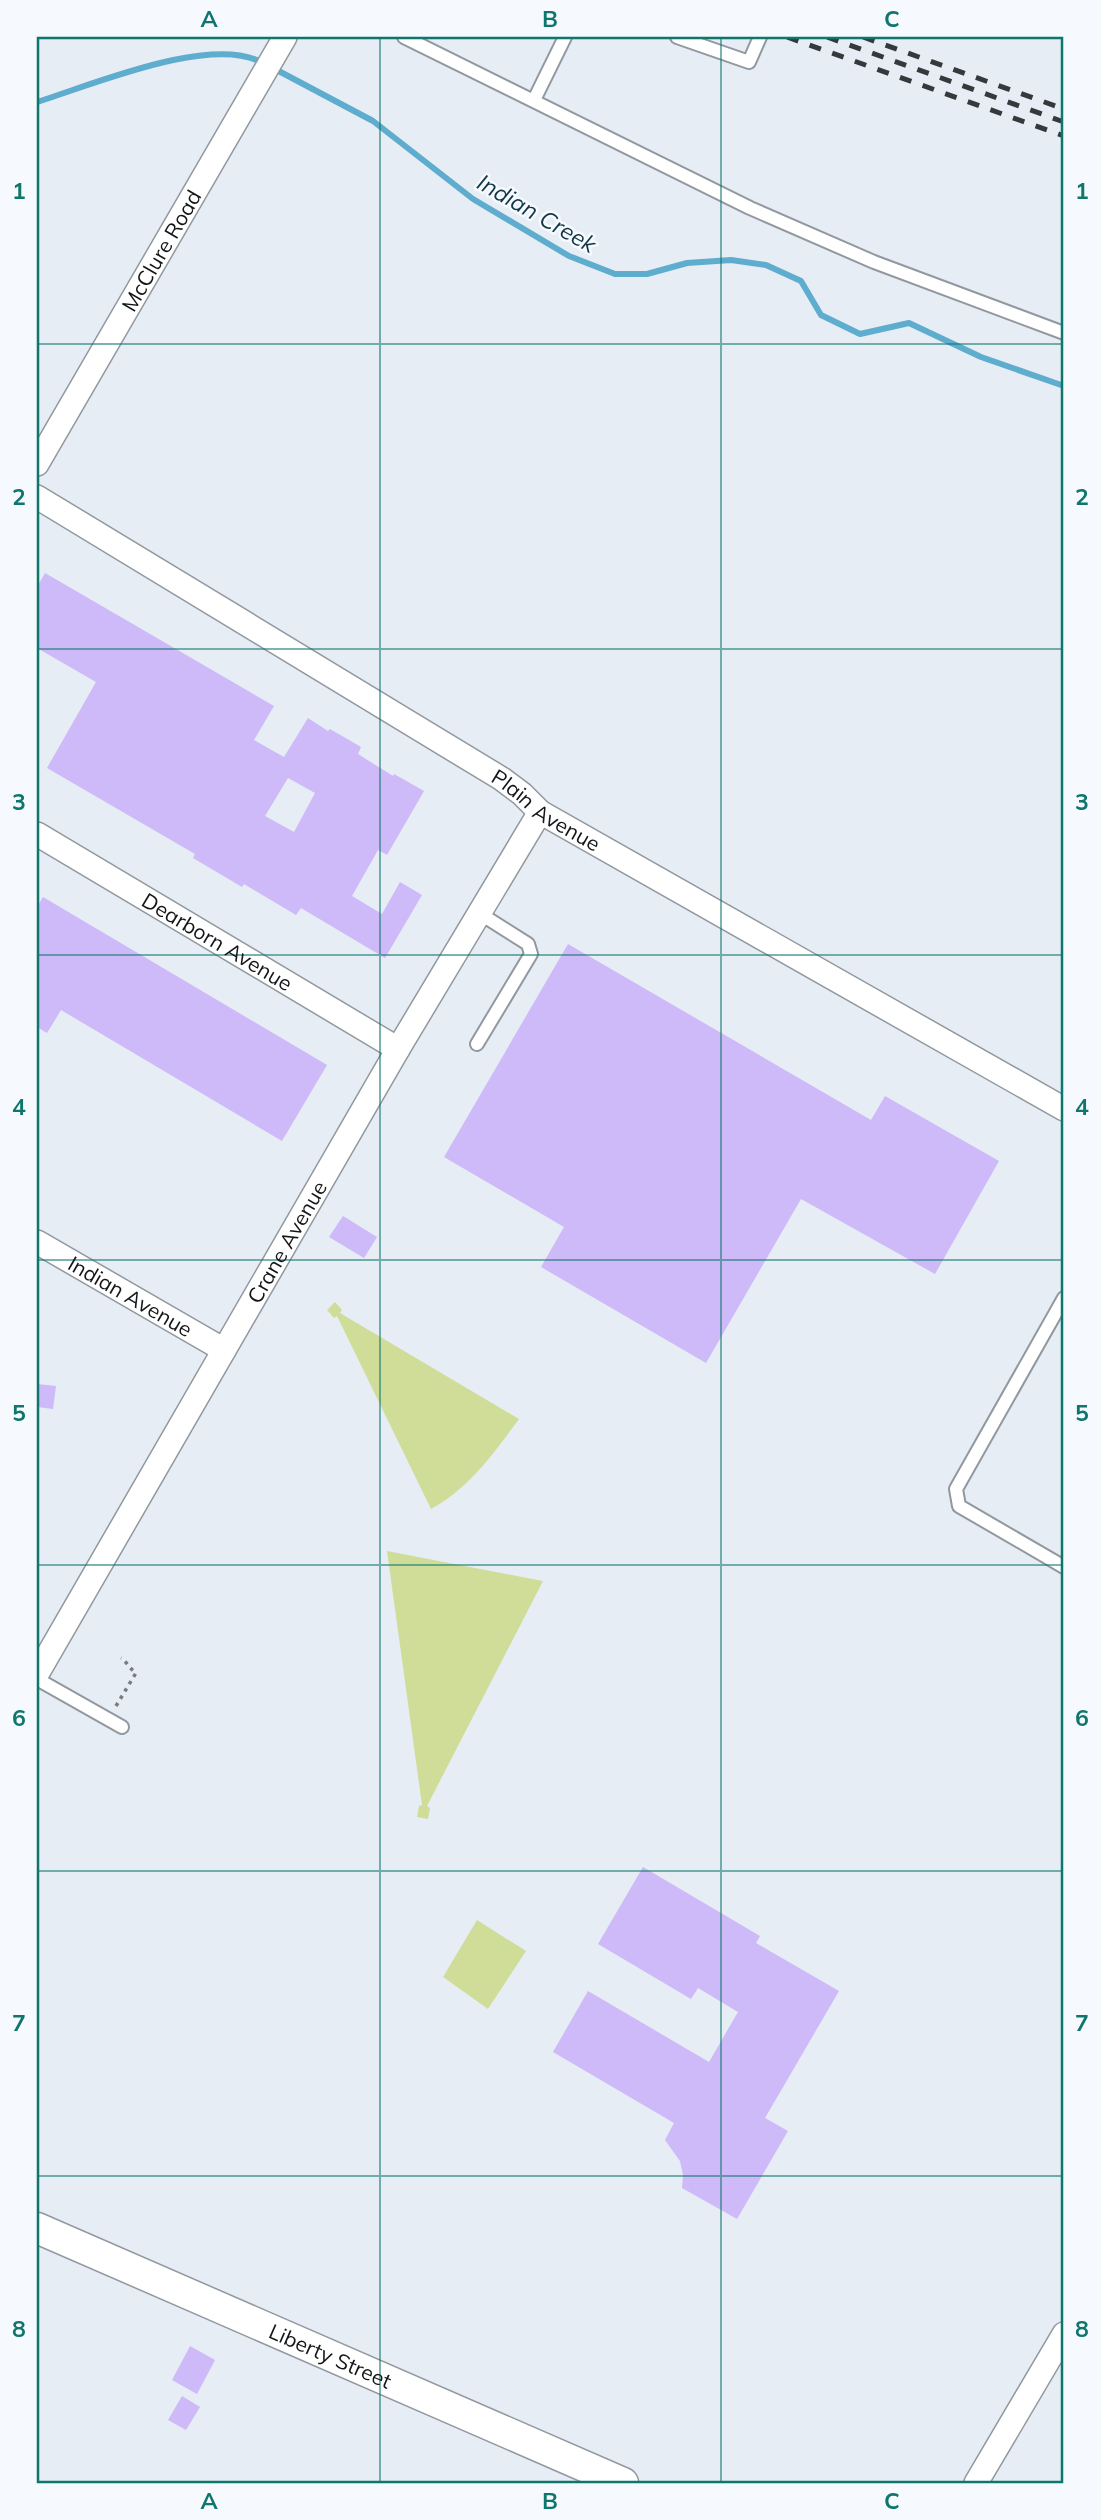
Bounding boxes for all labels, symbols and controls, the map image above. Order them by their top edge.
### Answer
text: A [200,4,218,33]
text: B [542,4,558,33]
text: C [884,4,900,33]
water label: Indian Creek [472,167,603,259]
text: 1 [12,176,26,205]
text: 1 [1075,176,1089,205]
street label: McClure Road [116,185,206,316]
text: 2 [12,482,26,511]
text: 2 [1075,482,1089,511]
street label: Plain Avenue [487,763,605,857]
text: 3 [12,787,26,816]
text: 3 [1075,787,1089,816]
street label: Dearborn Avenue [137,887,297,996]
text: 4 [12,1092,26,1121]
text: 4 [1075,1092,1089,1121]
street label: Crane Avenue [241,1176,332,1308]
street label: Indian Avenue [64,1250,197,1342]
text: 5 [12,1398,26,1427]
text: 5 [1075,1398,1089,1427]
text: 6 [12,1703,26,1732]
text: 6 [1075,1703,1089,1732]
text: 7 [12,2008,26,2037]
text: 7 [1075,2008,1089,2037]
text: 8 [12,2314,26,2343]
text: 8 [1075,2314,1089,2343]
street label: Liberty Street [265,2318,396,2394]
text: A [200,2486,218,2515]
text: B [542,2486,558,2515]
text: C [884,2486,900,2515]

